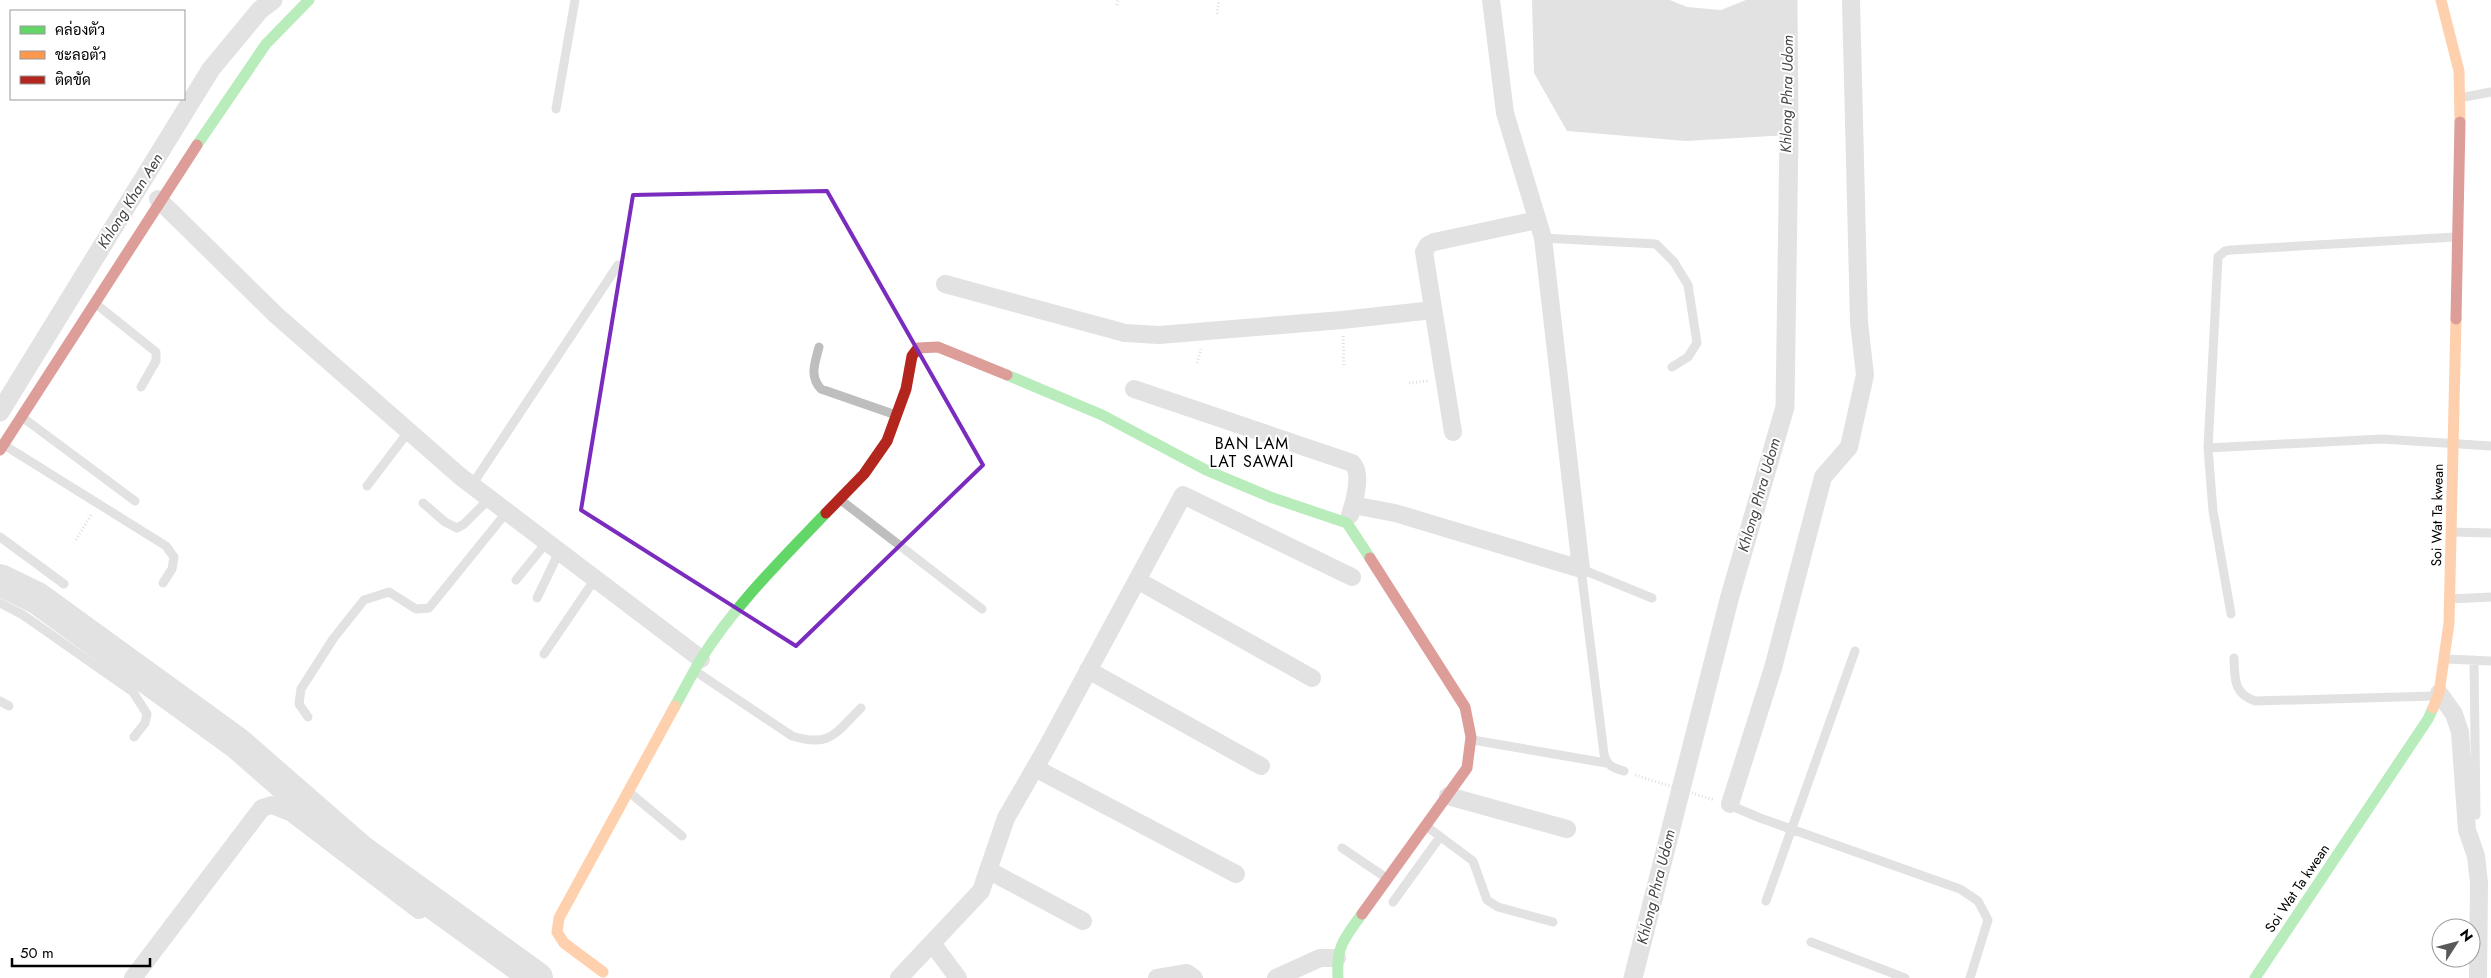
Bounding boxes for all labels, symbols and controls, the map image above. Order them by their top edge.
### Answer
legend [10,10,185,100]
text: คล่องตัว [55,19,105,41]
water label: Khlong Phra Udom [1775,35,1799,153]
text: ชะลอตัว [55,44,106,66]
text: ติดขัด [55,69,91,91]
water label: Khlong Khan Aen [92,149,168,253]
district label: BAN LAM LAT SAWAI [1210,432,1294,473]
water label: Khlong Phra Udom [1732,435,1786,555]
street label: Soi Wat Ta kwean [2426,463,2448,567]
water label: Khlong Phra Udom [1631,827,1681,947]
street label: Soi Wat Ta kwean [2260,840,2334,936]
north arrow [2431,918,2481,968]
text: N [2455,925,2478,946]
scale bar [12,936,150,968]
text: 50 m [20,942,54,964]

